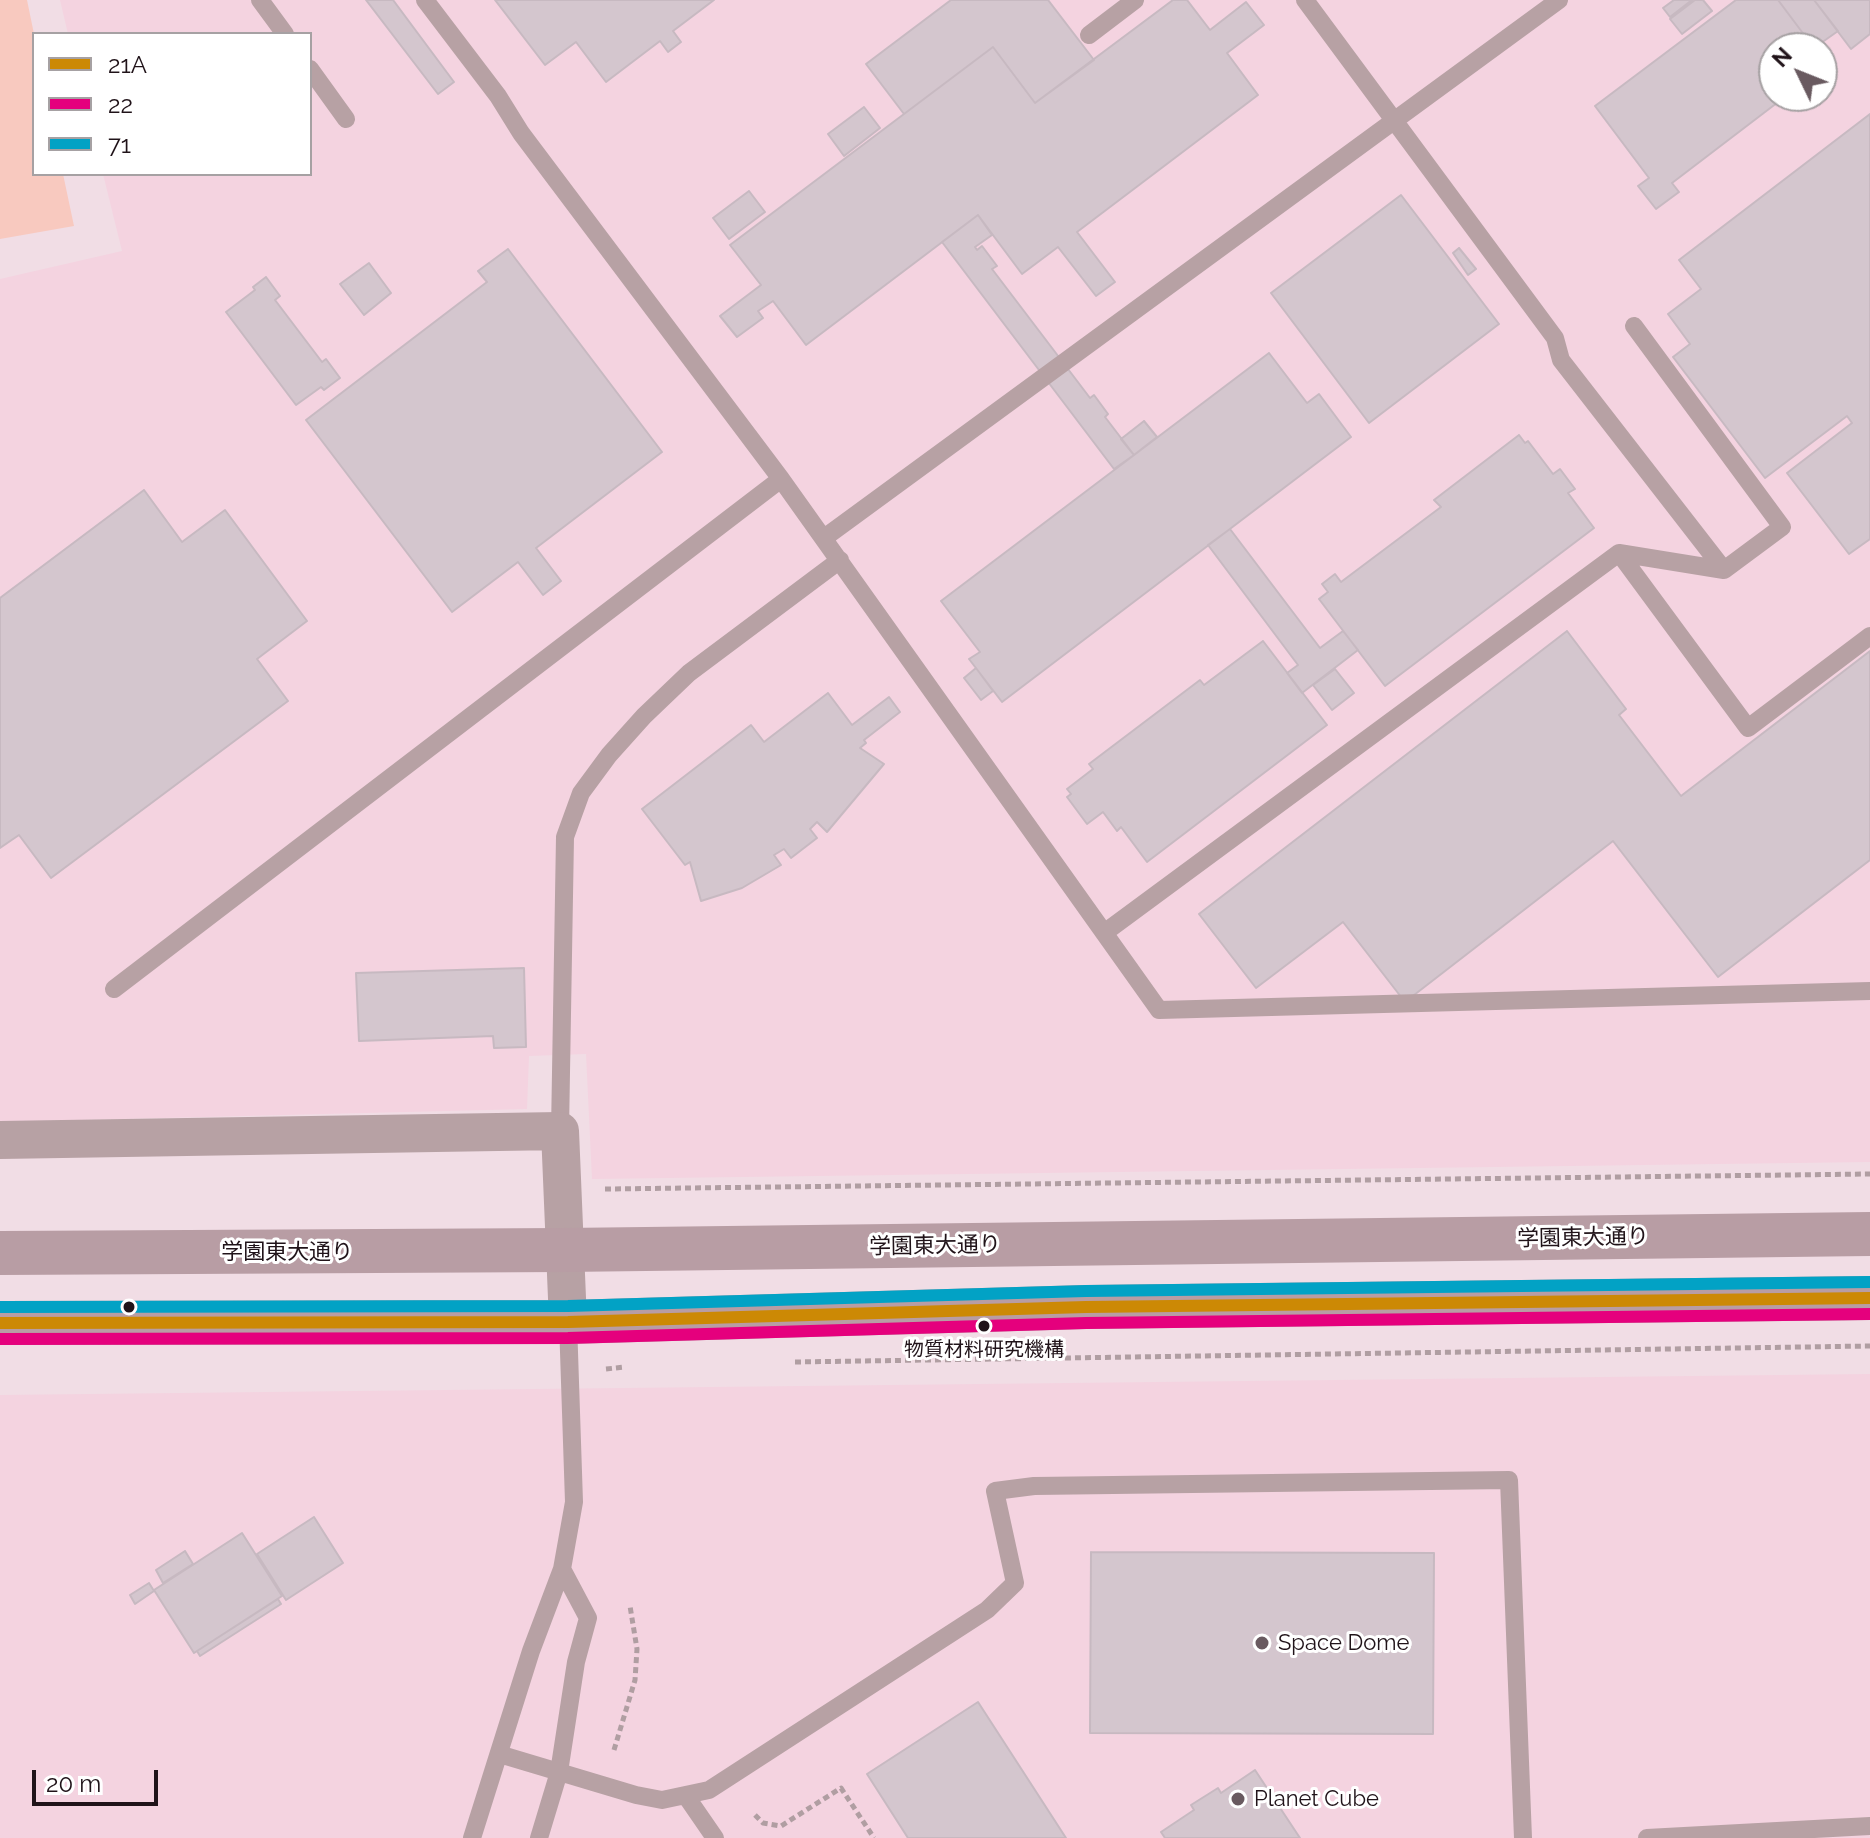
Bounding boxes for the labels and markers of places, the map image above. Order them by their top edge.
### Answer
unlabelled marker [121,1299,137,1315]
marker: 物質材料研究機構 [976,1318,992,1334]
place label: 物質材料研究機構 [904,1338,1064,1362]
place label: Space Dome [1278,1630,1409,1656]
marker: Space Dome [1253,1634,1271,1652]
place label: Planet Cube [1254,1786,1379,1812]
marker: Planet Cube [1229,1790,1247,1808]

